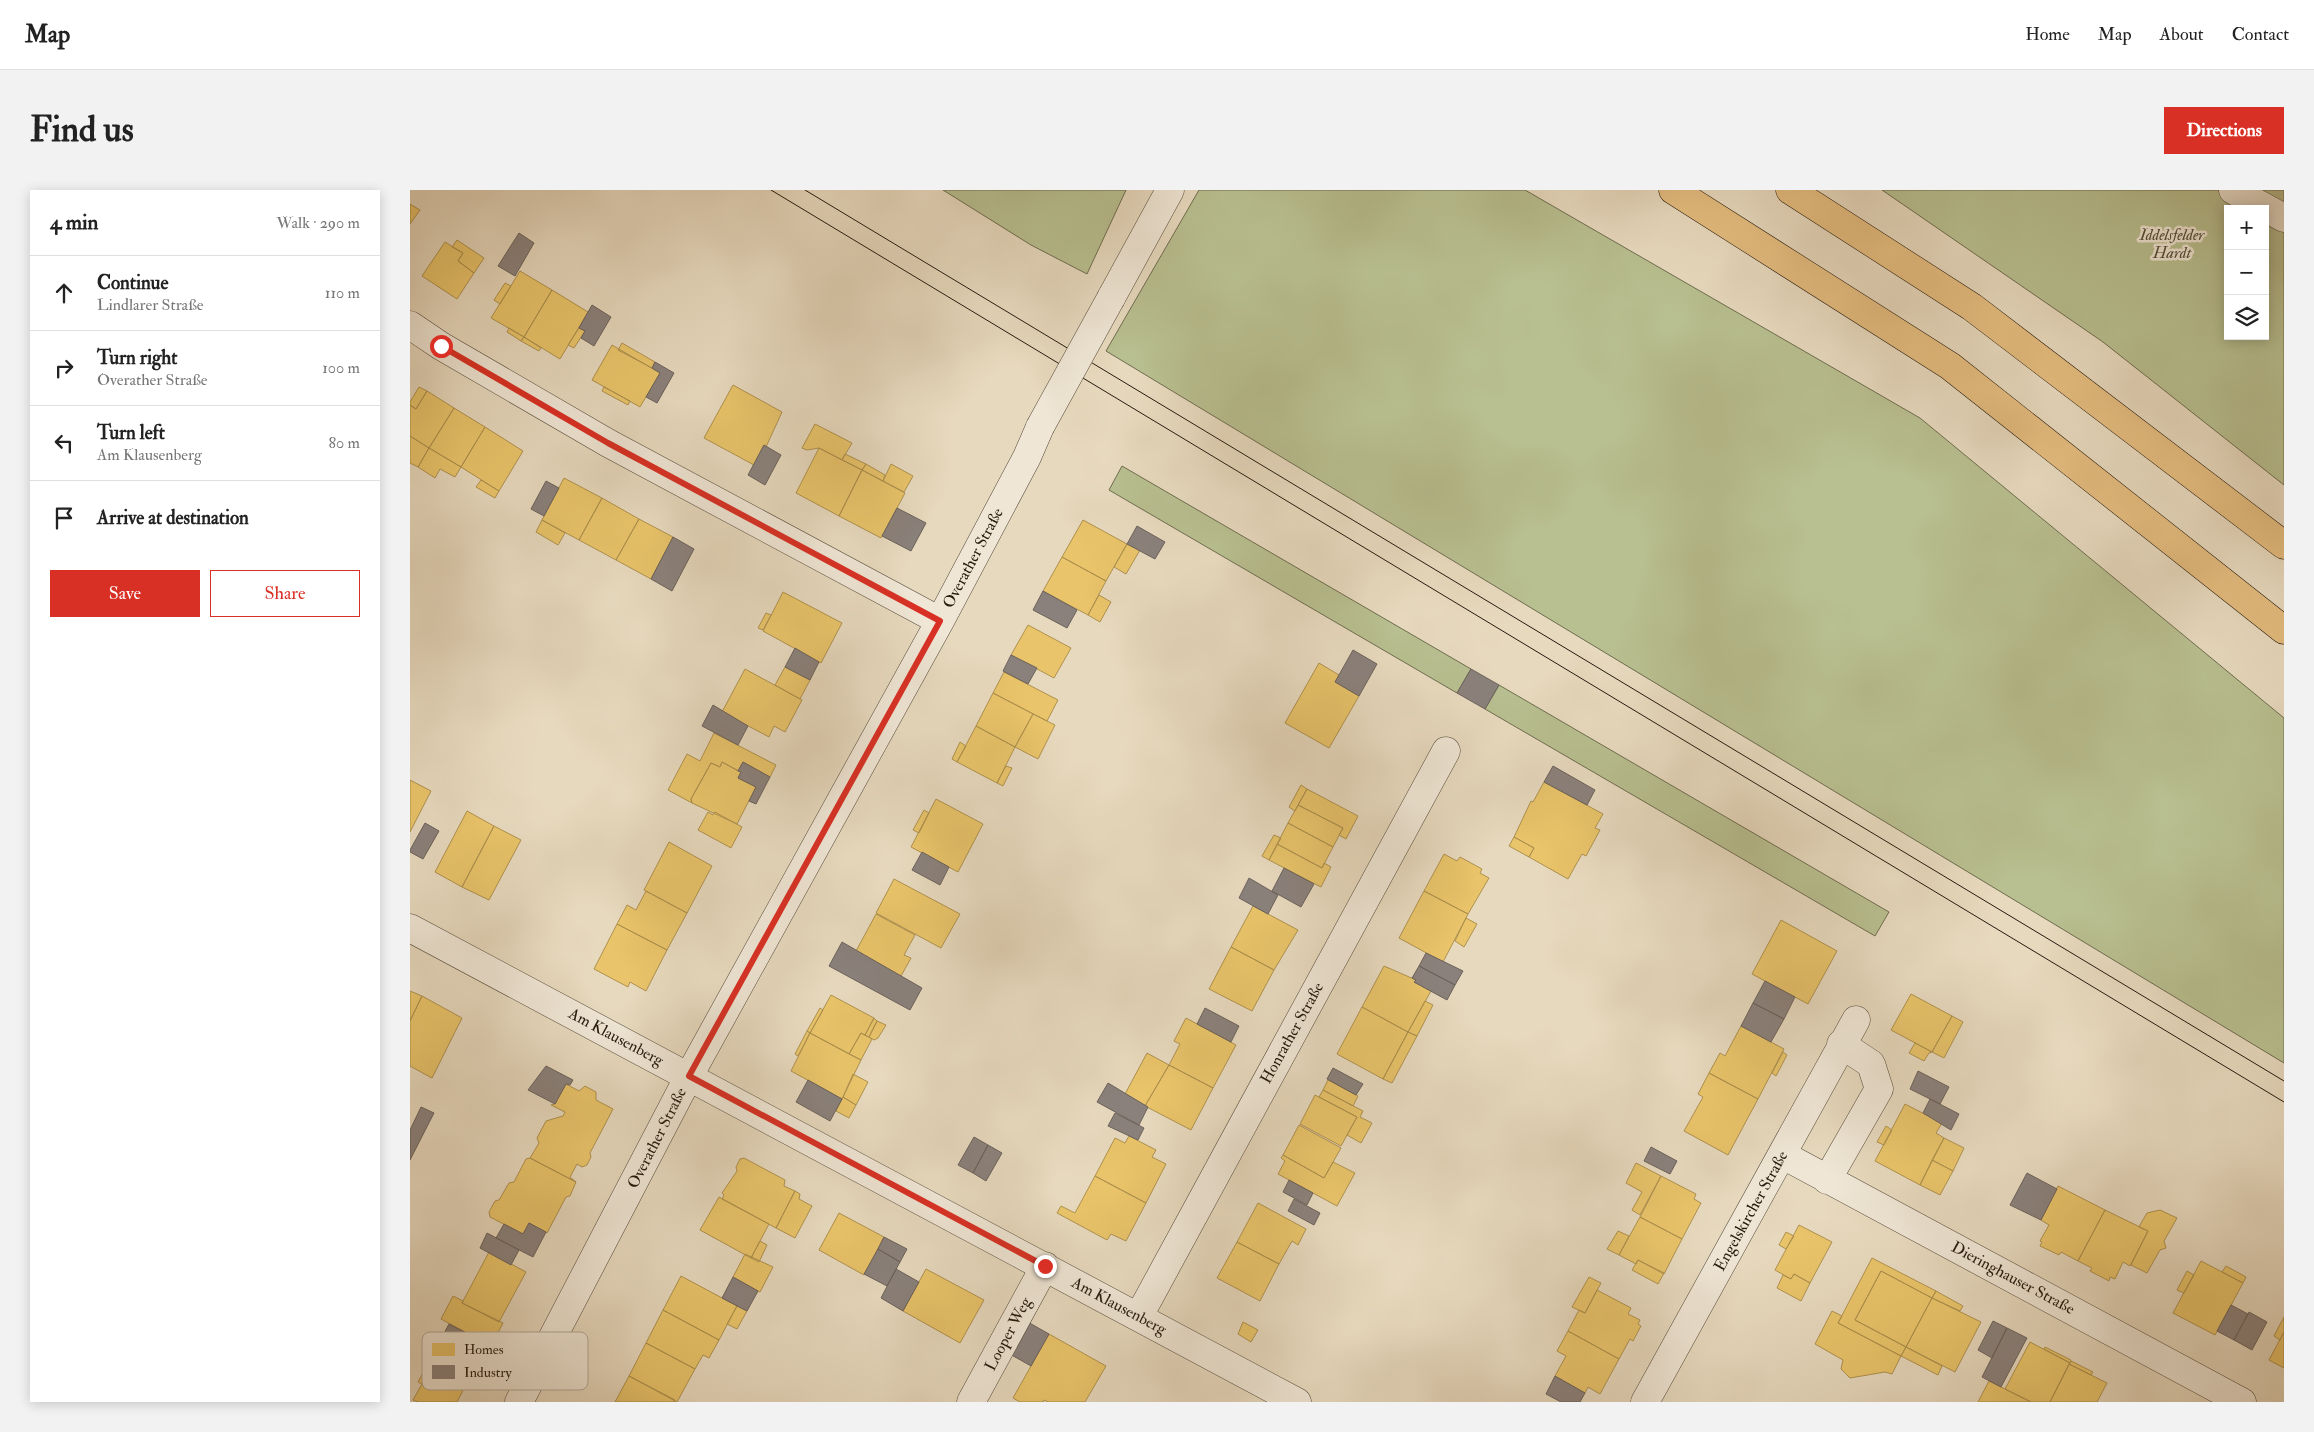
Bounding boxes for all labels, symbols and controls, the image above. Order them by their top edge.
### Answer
text: Map [25,19,70,50]
text: Home [2025,23,2070,46]
text: Map [2098,23,2132,46]
text: About [2160,23,2204,46]
text: Contact [2232,23,2289,46]
button: Directions [2164,107,2284,154]
text: Find us [30,108,134,152]
map controls [2224,205,2269,340]
button: + [2224,205,2269,250]
text: 4 min [50,209,98,236]
text: Walk · 290 m [277,213,360,233]
park label: Iddelsfelder Hardt [2139,225,2205,263]
button: − [2224,250,2269,295]
text: Continue [97,271,168,295]
icon: ahead [50,279,78,307]
text: 110 m [325,283,360,303]
text: Lindlarer Straße [97,295,203,315]
button: layers [2224,295,2269,340]
route start [430,335,453,358]
text: Turn right [97,346,177,370]
icon: right [50,354,78,382]
text: 100 m [322,358,360,378]
text: Overather Straße [97,370,208,390]
text: Turn left [97,421,165,445]
icon: left [50,429,78,457]
text: 80 m [329,433,360,453]
text: Am Klausenberg [97,445,202,465]
icon: arrive [50,504,78,532]
street label: Overather Straße [938,504,1008,611]
text: Arrive at destination [97,506,249,530]
button: Save [50,570,200,617]
button: Share [210,570,360,617]
street label: Honrather Straße [1256,978,1328,1087]
street label: Am Klausenberg [564,1003,668,1071]
street label: Overather Straße [623,1084,691,1192]
street label: Engelskircher Straße [1710,1147,1793,1275]
street label: Dieringhauser Straße [1948,1237,2078,1319]
route end [1034,1255,1057,1278]
street label: Am Klausenberg [1067,1272,1171,1340]
street label: Looper Weg [980,1293,1037,1375]
legend [422,1332,588,1390]
text: Homes [464,1341,504,1358]
text: Industry [464,1364,513,1382]

